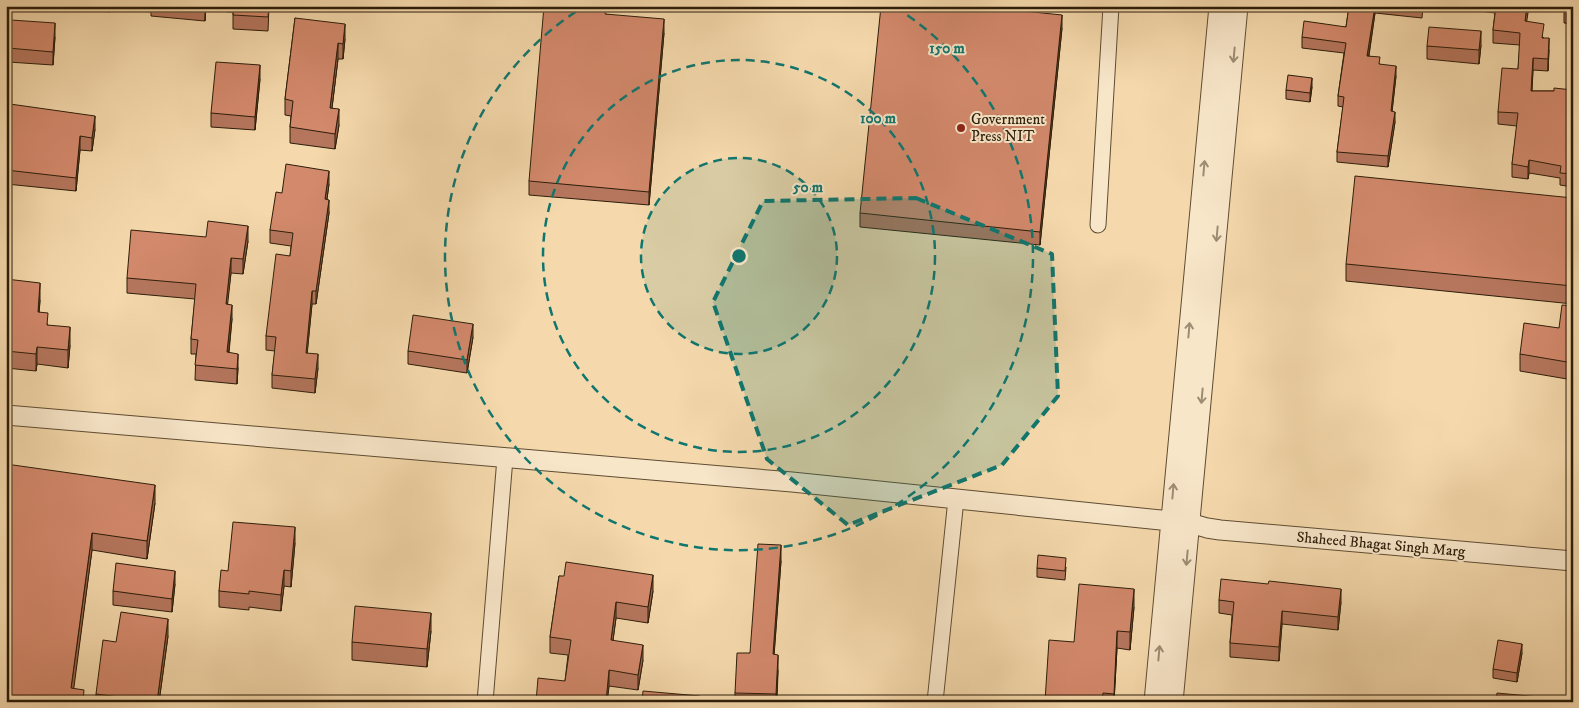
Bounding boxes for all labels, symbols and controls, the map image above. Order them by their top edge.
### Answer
text: 150 m [929,39,965,58]
one-way arrow [1229,47,1239,63]
text: 100 m [860,109,897,128]
place label: Government Press NIT [971,110,1045,146]
marker: Government Press NIT [955,122,967,134]
one-way arrow [1199,160,1209,176]
text: 50 m [792,178,824,197]
one-way arrow [1212,226,1222,242]
centre of rings [730,247,748,265]
one-way arrow [1184,322,1193,338]
one-way arrow [1197,388,1207,404]
one-way arrow [1168,484,1178,500]
street label: Shaheed Bhagat Singh Marg [1296,528,1467,561]
one-way arrow [1182,549,1192,565]
one-way arrow [1154,645,1163,661]

